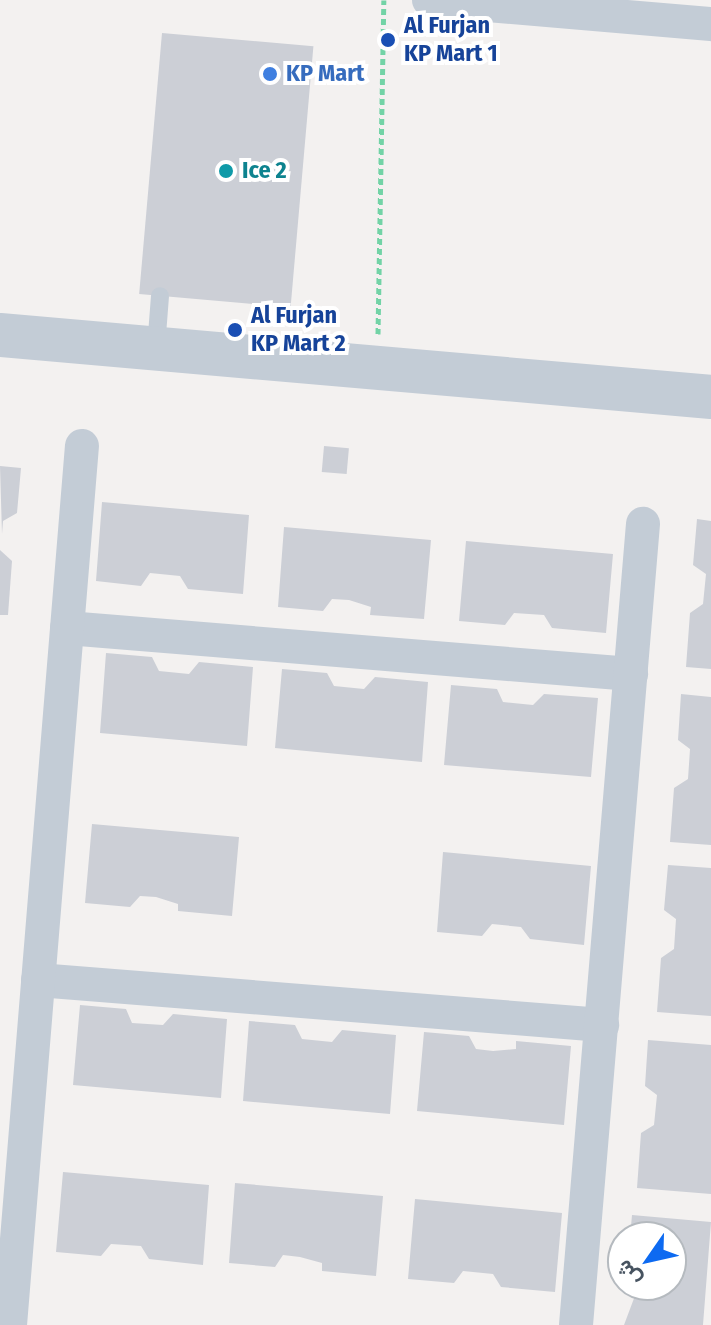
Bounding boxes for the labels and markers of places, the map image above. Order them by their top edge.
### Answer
place label: Al Furjan KP Mart 1 [404,12,498,68]
marker: Al Furjan KP Mart 1 [379,31,397,49]
place label: KP Mart [286,60,364,88]
marker: KP Mart [261,65,279,83]
place label: Ice 2 [242,157,287,185]
marker: Ice 2 [217,162,235,180]
place label: Al Furjan KP Mart 2 [251,302,346,358]
marker: Al Furjan KP Mart 2 [226,321,244,339]

